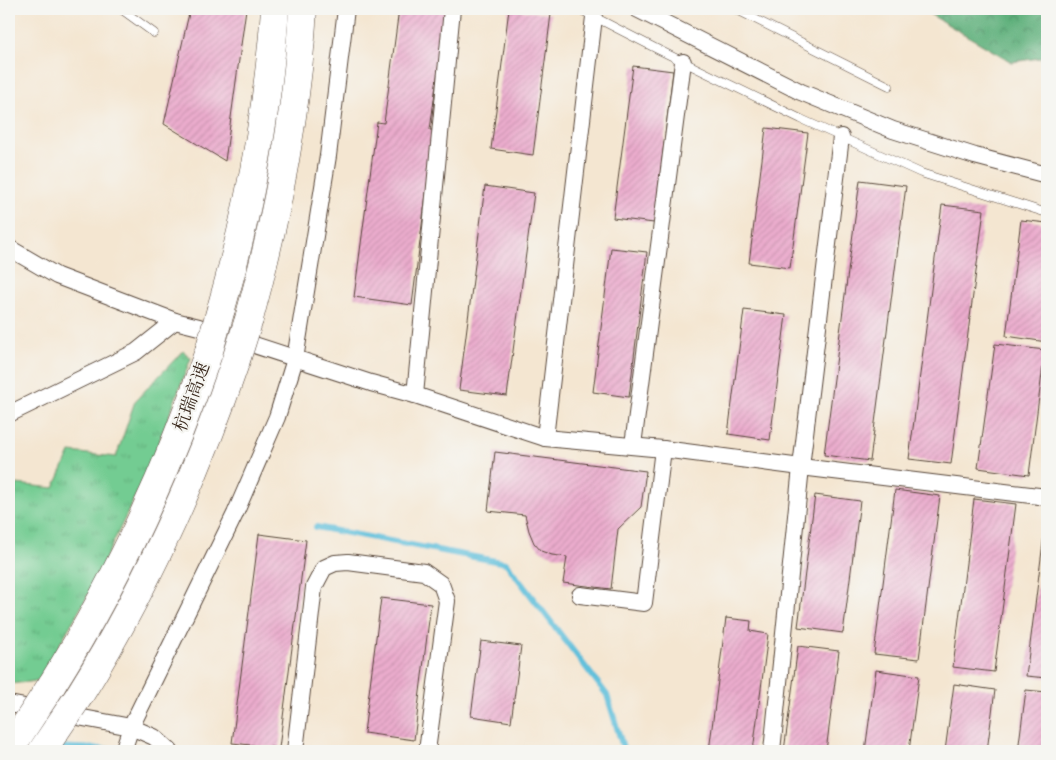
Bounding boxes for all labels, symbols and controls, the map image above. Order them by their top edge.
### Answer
street label: 杭瑞高速 [168,359,216,435]

